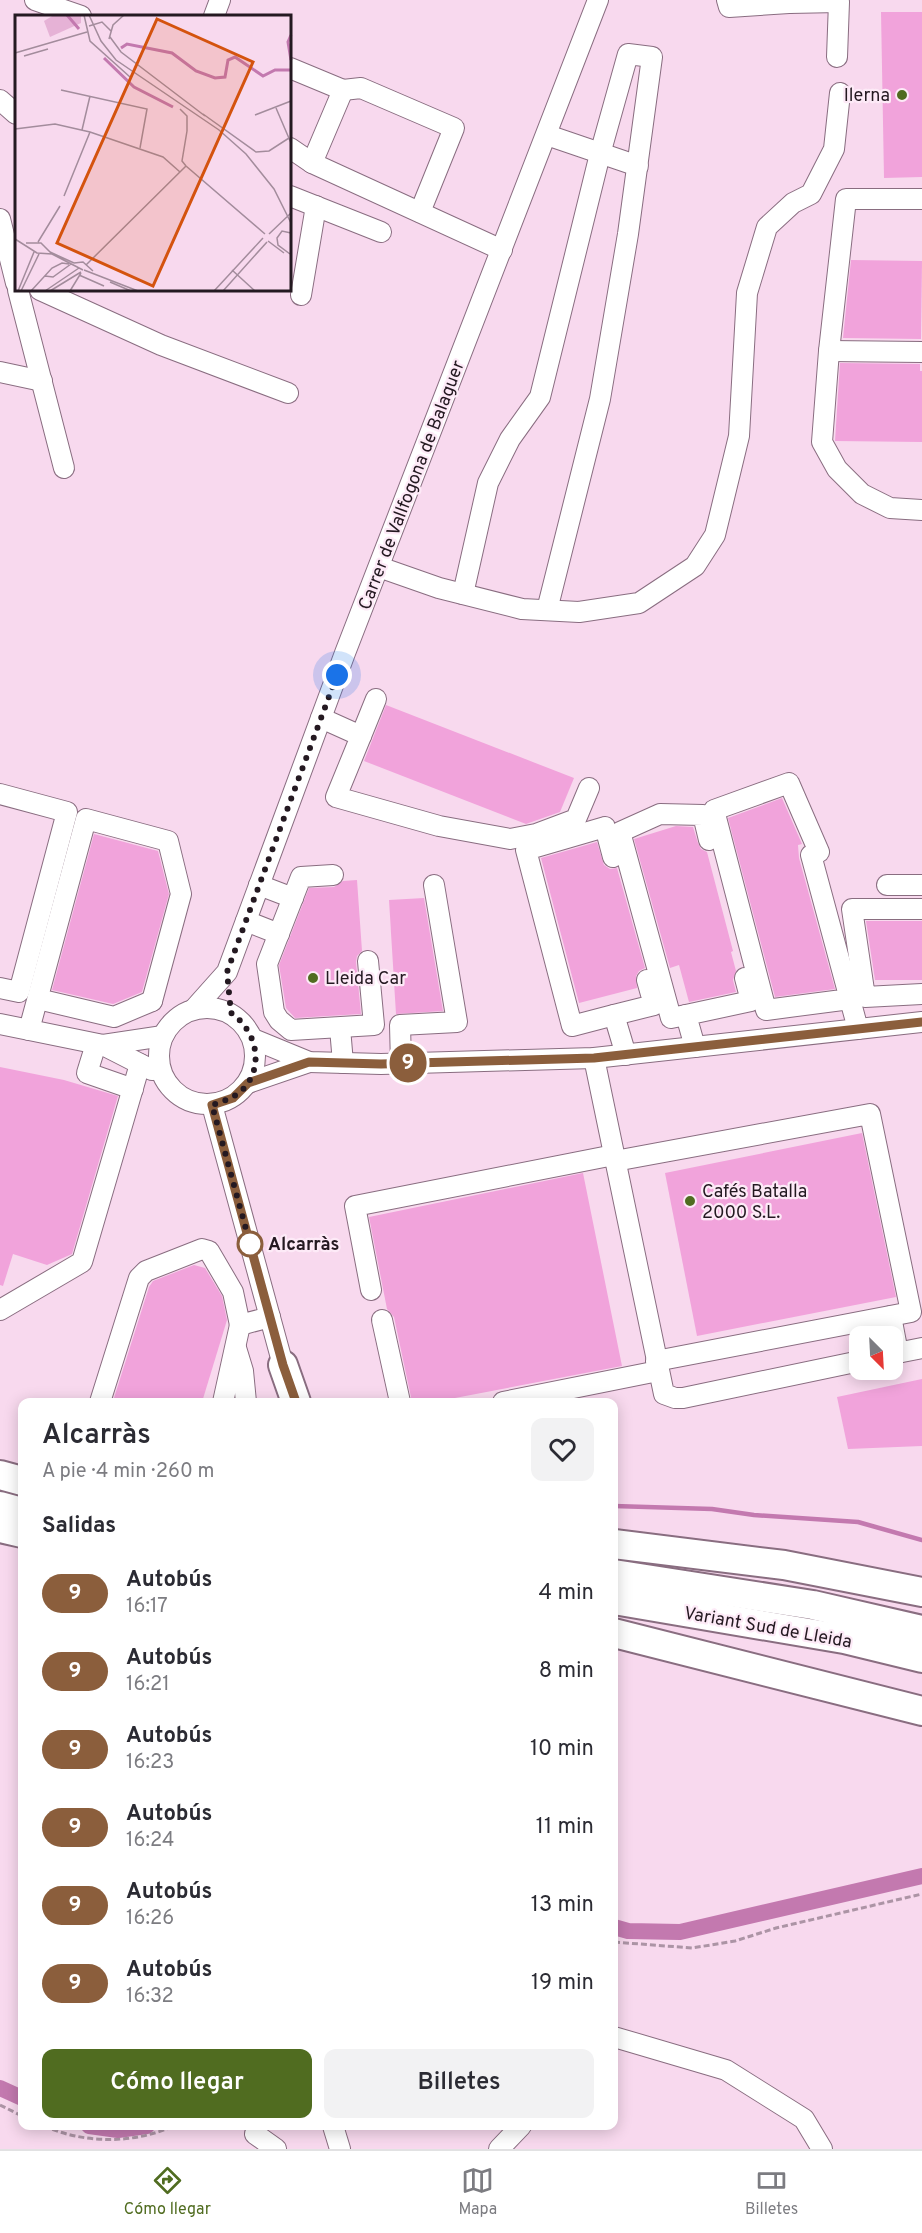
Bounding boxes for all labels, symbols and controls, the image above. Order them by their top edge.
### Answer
inset map [15,15,291,291]
place label: Ilerna [844,85,890,108]
marker: Ilerna [895,88,909,102]
street label: Carrer de Vallfogona de Balaguer [354,358,471,614]
your location [322,660,352,690]
place label: Lleida Car [325,968,406,991]
marker: Lleida Car [306,971,320,985]
line badge: 9 [388,1044,428,1082]
text: 9 [402,1050,414,1077]
place label: Cafés Batalla 2000 S.L. [702,1181,807,1225]
marker: Cafés Batalla 2000 S.L. [683,1194,697,1208]
marker: Alcarràs [237,1231,263,1257]
place label: Alcarràs [268,1234,339,1257]
north arrow [849,1326,903,1380]
map controls [849,1326,903,1380]
text: Alcarràs [42,1418,151,1454]
button: heart [531,1418,594,1481]
text: A pie · 4 min · 260 m [42,1459,214,1485]
text: Salidas [42,1513,116,1540]
text: Autobús [126,1567,212,1594]
text: 9 [69,1580,81,1607]
text: 4 min [539,1580,594,1607]
text: 16:17 [126,1594,168,1620]
street label: Variant Sud de Lleida [682,1602,853,1655]
text: Autobús [126,1645,212,1672]
text: 9 [69,1658,81,1685]
text: 8 min [539,1658,594,1685]
text: 16:21 [126,1672,170,1698]
text: Autobús [126,1723,212,1750]
text: 9 [69,1736,81,1763]
text: 10 min [530,1736,594,1763]
text: 16:23 [126,1750,174,1776]
text: Autobús [126,1801,212,1828]
text: 9 [69,1814,81,1841]
text: 11 min [536,1814,594,1841]
text: 16:24 [126,1828,174,1854]
text: Autobús [126,1879,212,1906]
text: 9 [69,1892,81,1919]
text: 13 min [531,1892,594,1919]
text: 16:26 [126,1906,174,1932]
text: Autobús [126,1957,212,1984]
text: 9 [69,1970,81,1997]
text: 19 min [531,1970,594,1997]
text: 16:32 [126,1984,174,2010]
button: Cómo llegar [42,2049,312,2118]
button: Billetes [324,2049,594,2118]
tab: Cómo llegar [124,2164,211,2220]
tab: Mapa [459,2164,497,2220]
tab: Billetes [745,2164,798,2220]

